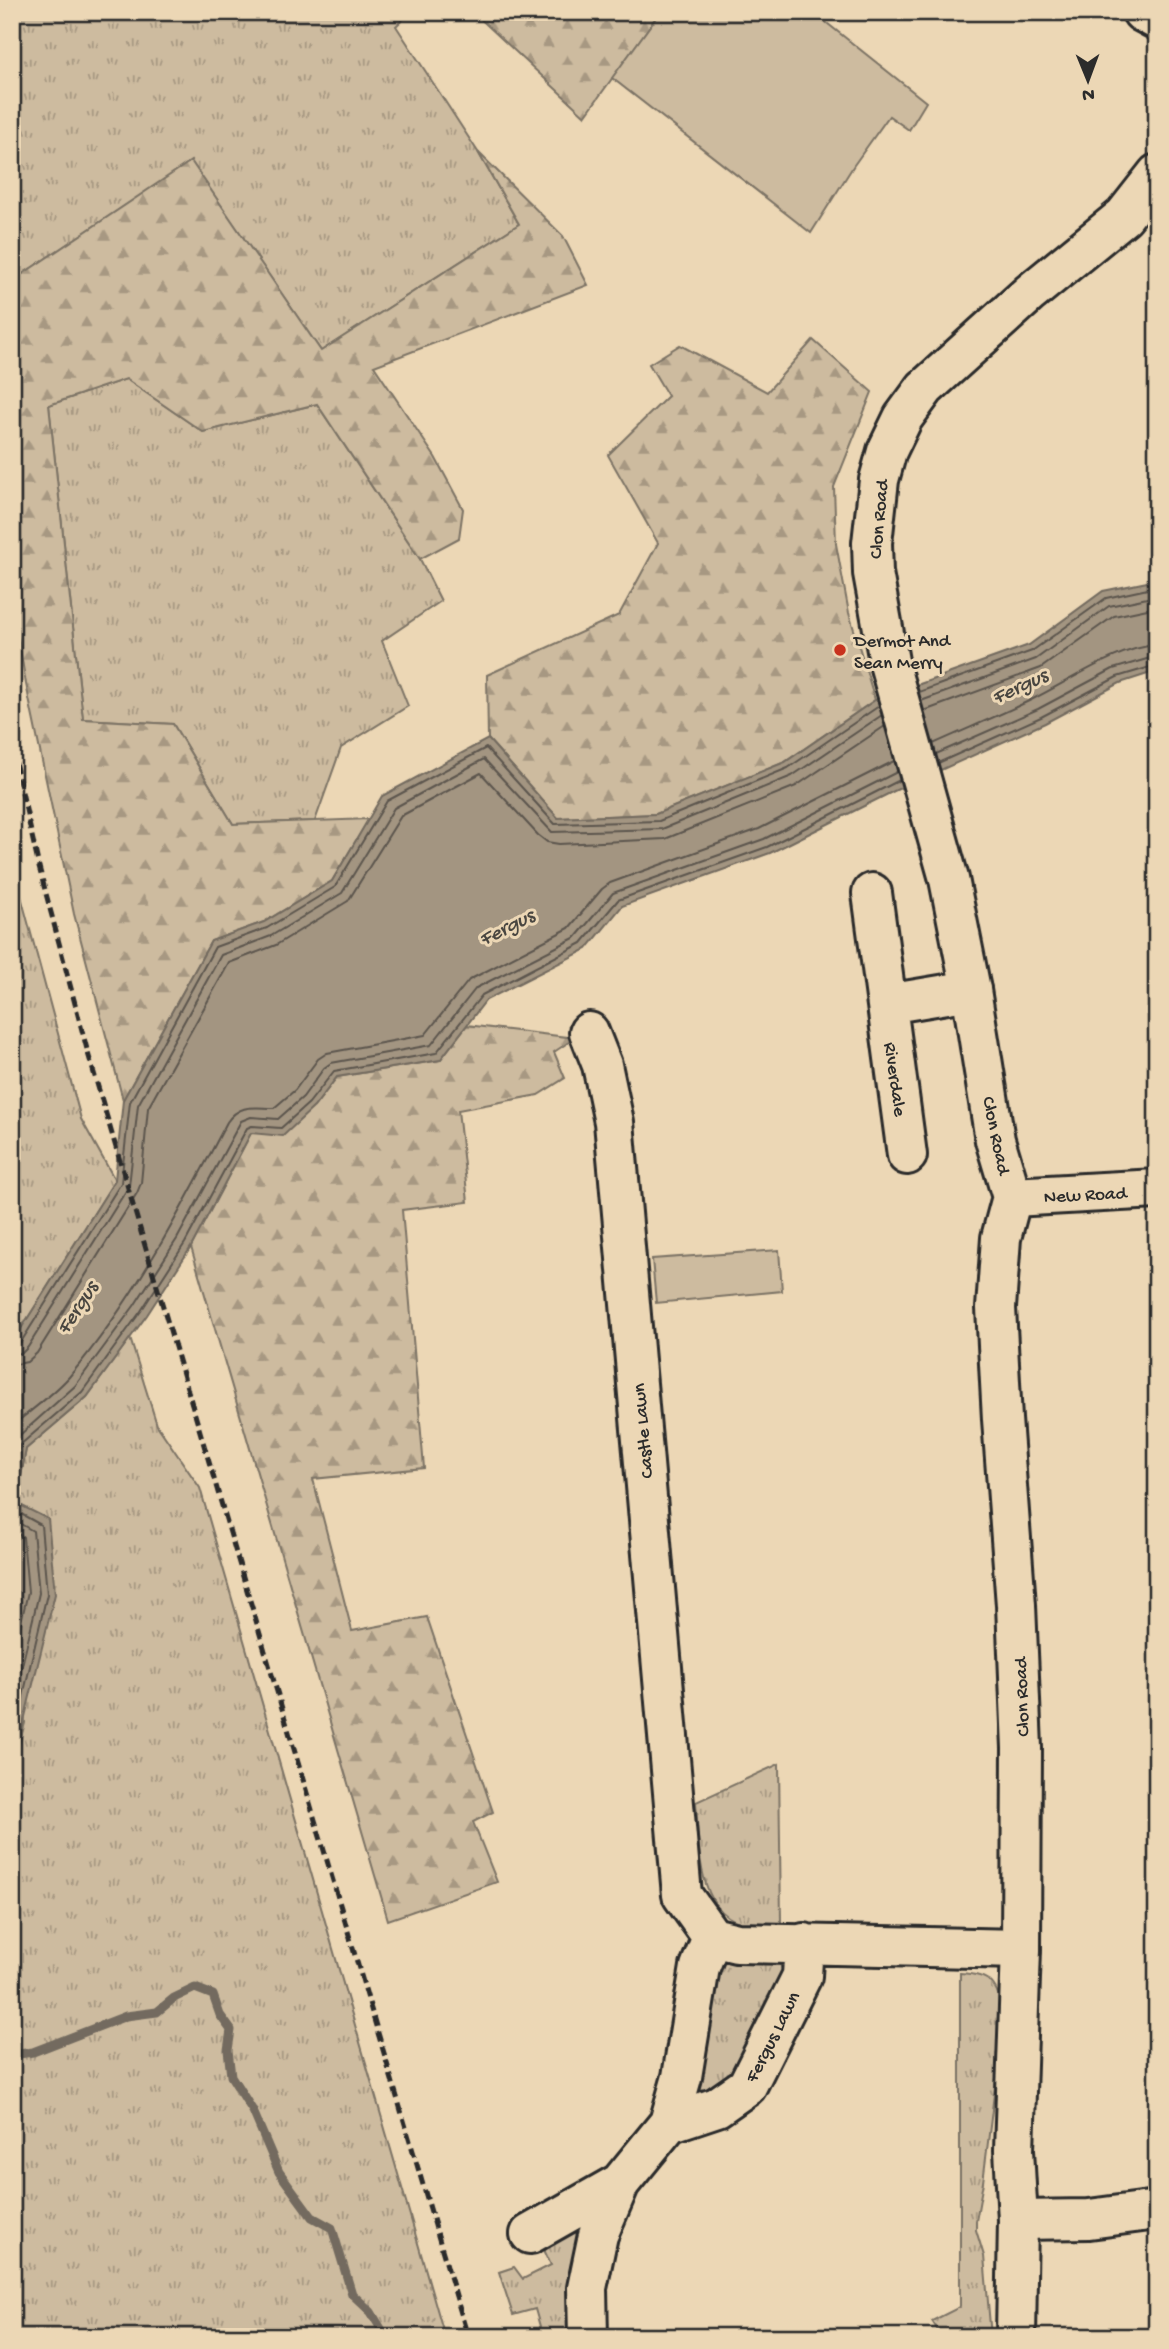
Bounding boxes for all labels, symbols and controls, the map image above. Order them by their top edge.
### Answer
north arrow [1054,46,1124,116]
text: N [1082,82,1095,105]
street label: Clon Road [866,477,896,560]
place label: Dermot And Sean Merry [852,631,952,676]
marker: Dermot And Sean Merry [832,642,848,658]
water label: Fergus [989,664,1054,712]
water label: Fergus [476,904,541,954]
street label: Riverdale [877,1041,910,1118]
street label: Clon Road [975,1095,1014,1179]
street label: New Road [1043,1183,1129,1210]
water label: Fergus [53,1276,107,1340]
street label: Castle Lawn [629,1382,660,1479]
street label: Clon Road [1011,1655,1036,1737]
street label: Fergus Lawn [741,1988,807,2088]

